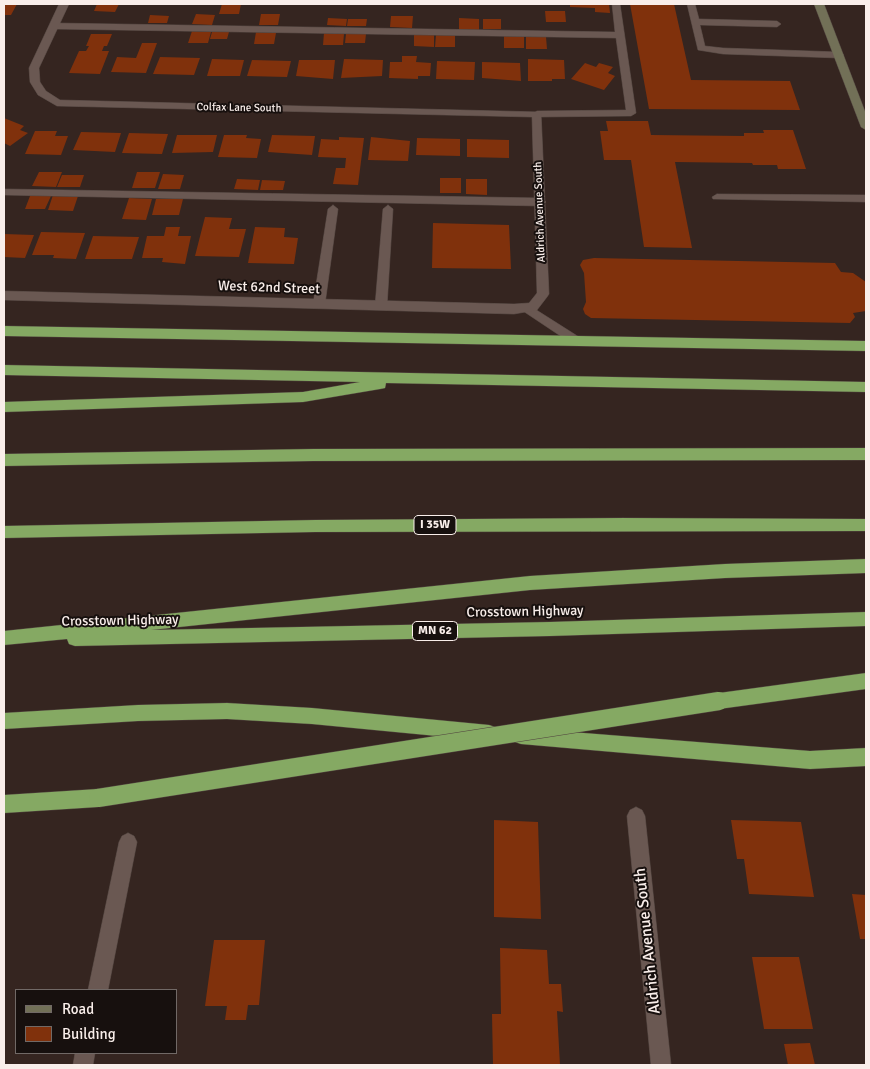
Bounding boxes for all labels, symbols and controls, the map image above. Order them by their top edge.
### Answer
street label: Colfax Lane South [196,101,282,115]
street label: Aldrich Avenue South [532,161,548,263]
street label: West 62nd Street [218,278,320,298]
road number: I 35W [414,516,456,534]
street label: Crosstown Highway [466,603,584,621]
street label: Crosstown Highway [61,612,179,630]
road number: MN 62 [412,622,458,640]
street label: Aldrich Avenue South [631,867,665,1015]
legend [15,989,178,1054]
text: Road [62,1000,94,1018]
text: Building [62,1025,116,1043]

